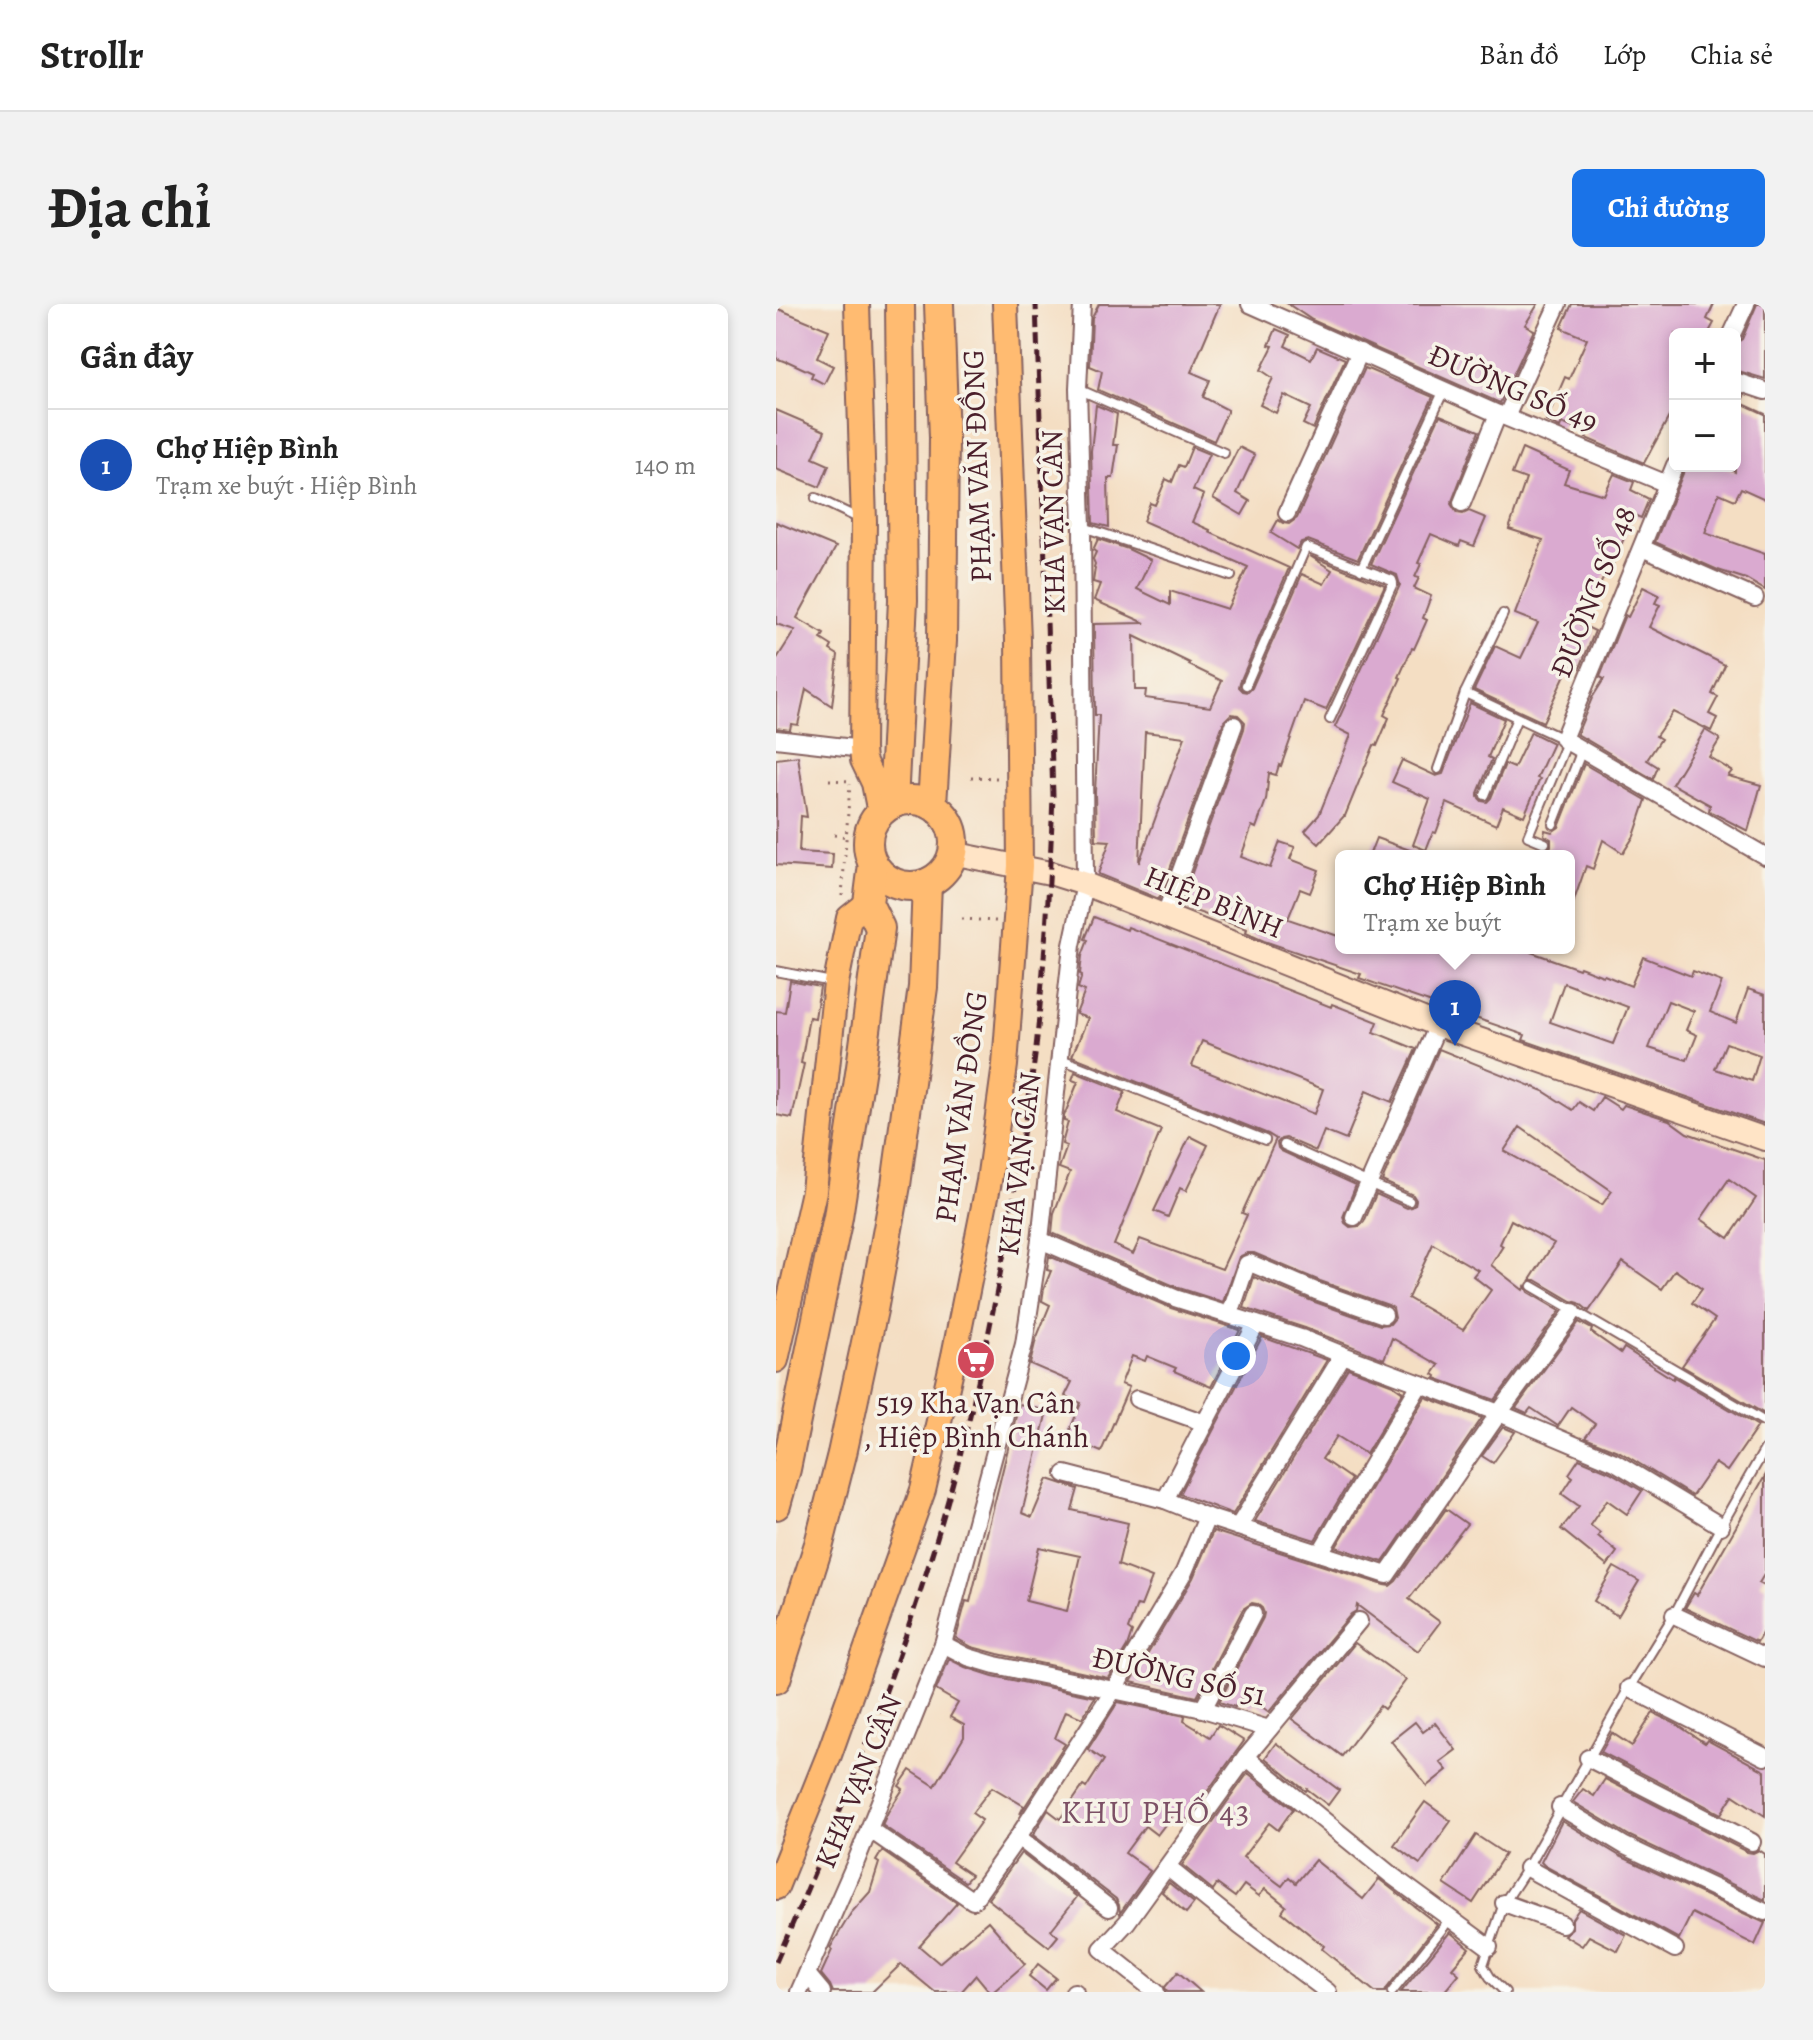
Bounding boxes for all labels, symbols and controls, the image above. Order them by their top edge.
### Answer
text: Strollr [40,29,144,81]
text: Bản đồ [1479,36,1559,74]
text: Lớp [1603,36,1646,74]
text: Chia sẻ [1690,36,1773,74]
button: Chỉ đường [1572,169,1765,247]
text: Địa chỉ [48,170,211,246]
map controls [1669,328,1741,472]
button: + [1669,328,1741,400]
text: Gần đây [80,333,193,380]
street label: ĐƯỜNG SỐ 49 [1422,334,1604,442]
street label: PHẠM VĂN ĐỒNG [953,349,1001,583]
button: − [1669,400,1741,472]
text: Chợ Hiệp Bình [156,428,339,468]
street label: KHA VẠN CÂN [1031,429,1075,615]
text: 1 [101,448,111,483]
text: 140 m [635,448,696,483]
text: Trạm xe buýt · Hiệp Bình [156,468,417,503]
street label: ĐƯỜNG SỐ 48 [1540,500,1646,684]
popup [1335,850,1575,954]
street label: HIỆP BÌNH [1139,856,1289,948]
text: Chợ Hiệp Bình [1364,865,1546,905]
text: Trạm xe buýt [1364,905,1502,940]
pin: 1 [1429,980,1481,1046]
street label: PHẠM VĂN ĐỒNG [925,989,997,1225]
street label: KHA VẠN CÂN [988,1070,1050,1258]
your location [1216,1336,1256,1376]
supermarket icon: 519 Kha Vạn Cân , Hiệp Bình Chánh [955,1339,997,1381]
place label: 519 Kha Vạn Cân , Hiệp Bình Chánh [863,1383,1089,1457]
street label: ĐƯỜNG SỐ 51 [1089,1637,1269,1715]
street label: KHA VẠN CÂN [805,1688,911,1874]
district label: KHU PHỐ 43 [1061,1790,1251,1834]

